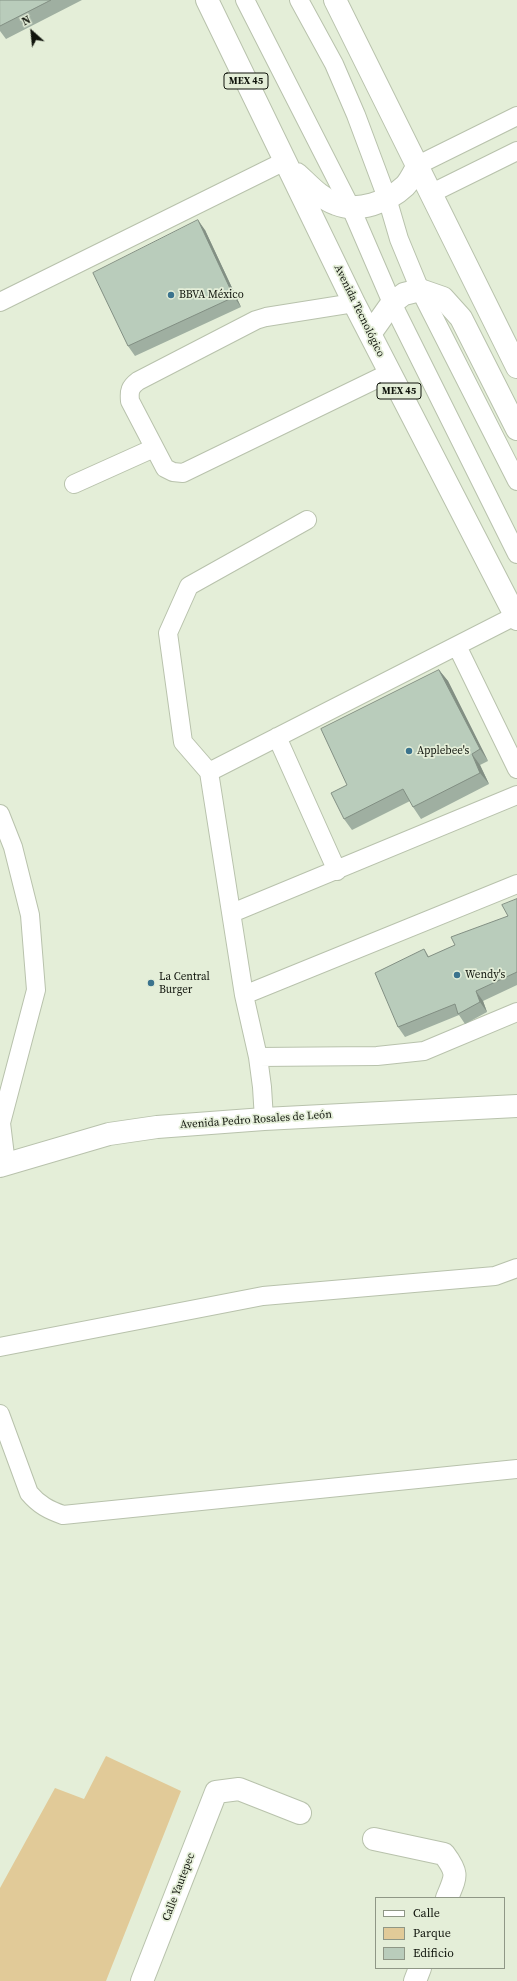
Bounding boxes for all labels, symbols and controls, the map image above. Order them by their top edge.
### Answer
north arrow [12,12,52,52]
text: N [19,12,33,29]
road number: MEX 45 [224,73,268,89]
street label: Avenida Tecnológico [331,263,387,359]
place label: BBVA México [179,288,244,302]
marker: BBVA México [166,290,176,300]
road number: MEX 45 [377,383,421,399]
place label: Applebee's [417,744,469,758]
marker: Applebee's [404,746,414,756]
place label: Wendy's [465,968,505,982]
place label: La Central Burger [159,970,210,996]
marker: Wendy's [452,970,462,980]
marker: La Central Burger [146,978,156,988]
street label: Avenida Pedro Rosales de León [180,1108,332,1132]
street label: Calle Yautepec [160,1851,198,1923]
legend [375,1897,505,1969]
text: Calle [413,1905,440,1921]
text: Parque [413,1925,451,1941]
text: Edificio [413,1945,454,1961]

